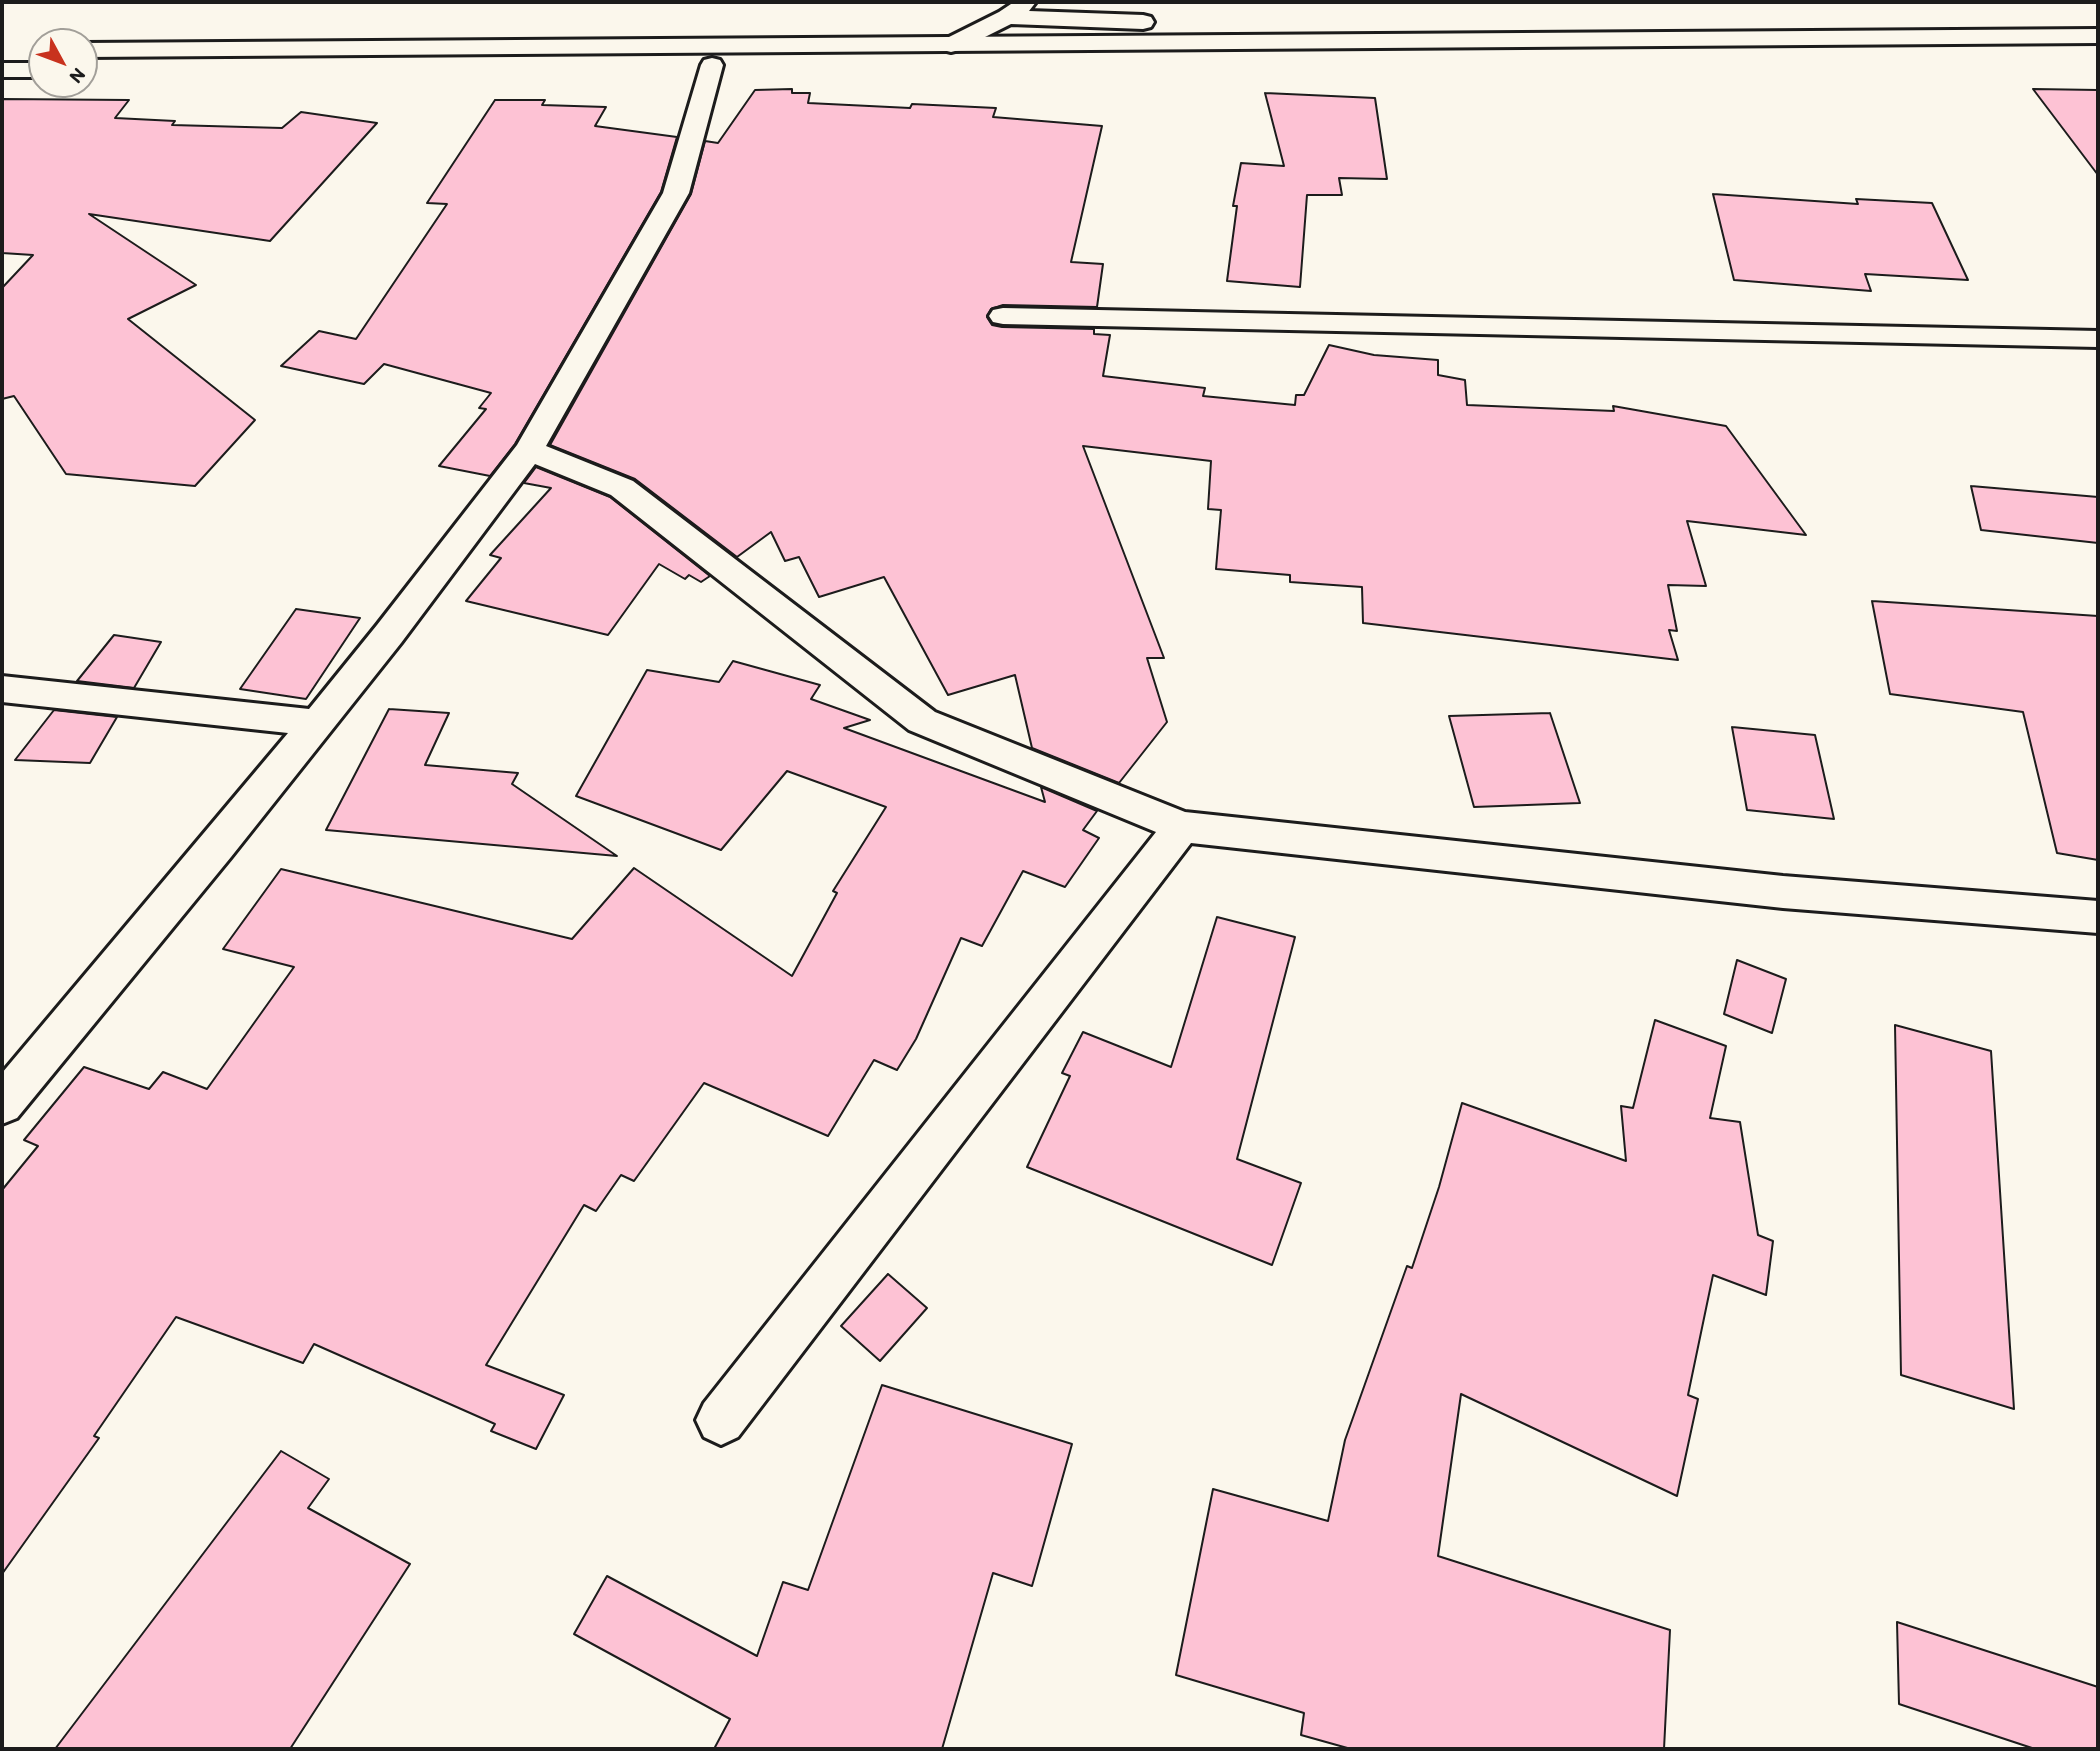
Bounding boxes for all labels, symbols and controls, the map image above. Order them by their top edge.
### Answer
north arrow [28,28,98,98]
text: N [65,63,91,88]

